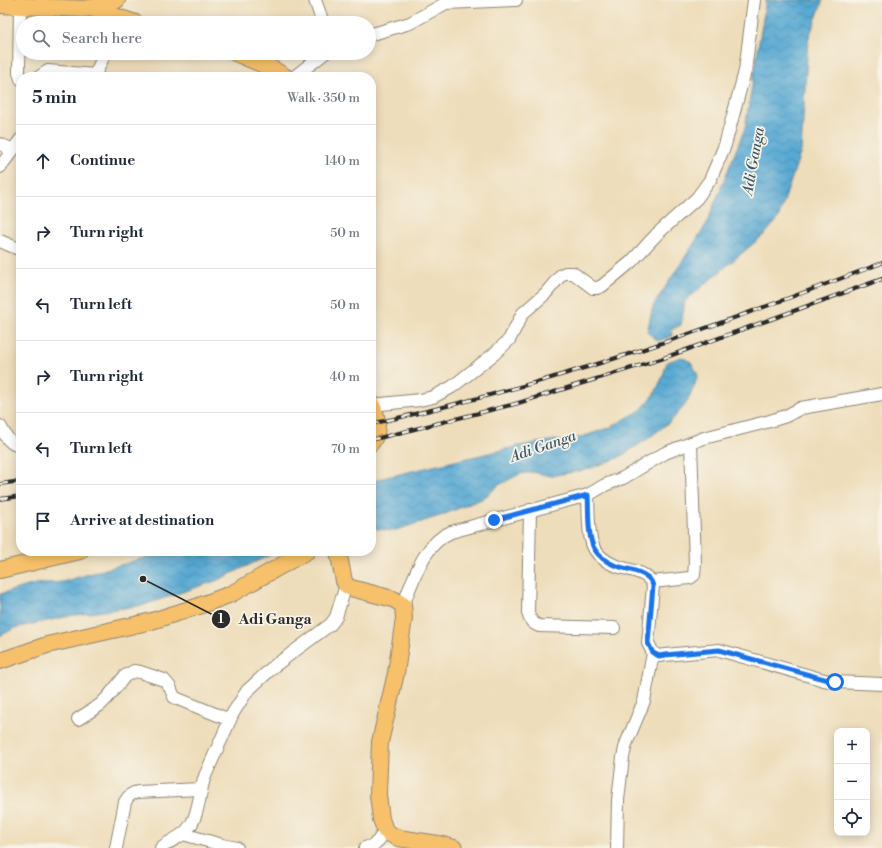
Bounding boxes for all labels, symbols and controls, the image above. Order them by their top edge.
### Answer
search box [16,16,376,60]
icon: search [30,27,52,49]
text: Search here [62,29,142,48]
text: 5 min [32,87,77,109]
text: Walk · 350 m [287,90,360,106]
water label: Adi Ganga [738,125,769,198]
icon: ahead [32,150,54,172]
text: Continue [70,151,135,170]
text: 140 m [324,153,360,169]
icon: right [32,222,54,244]
text: Turn right [70,223,144,242]
text: 50 m [330,225,360,241]
icon: left [32,294,54,316]
text: Turn left [70,295,132,314]
text: 50 m [330,297,360,313]
icon: right [32,366,54,388]
text: Turn right [70,367,144,386]
text: 40 m [330,369,360,385]
water label: Adi Ganga [506,426,579,467]
icon: left [32,438,54,460]
text: Turn left [70,439,132,458]
text: 70 m [331,441,360,457]
icon: arrive [32,510,54,532]
text: Arrive at destination [70,511,214,530]
route end [485,511,503,529]
callout: Adi Ganga [211,606,320,633]
text: Adi Ganga [237,610,312,629]
text: 1 [218,612,224,627]
route start [826,673,844,691]
map controls [834,728,870,836]
button: + [834,728,870,764]
button: − [834,764,870,800]
button: locate [834,800,870,836]

